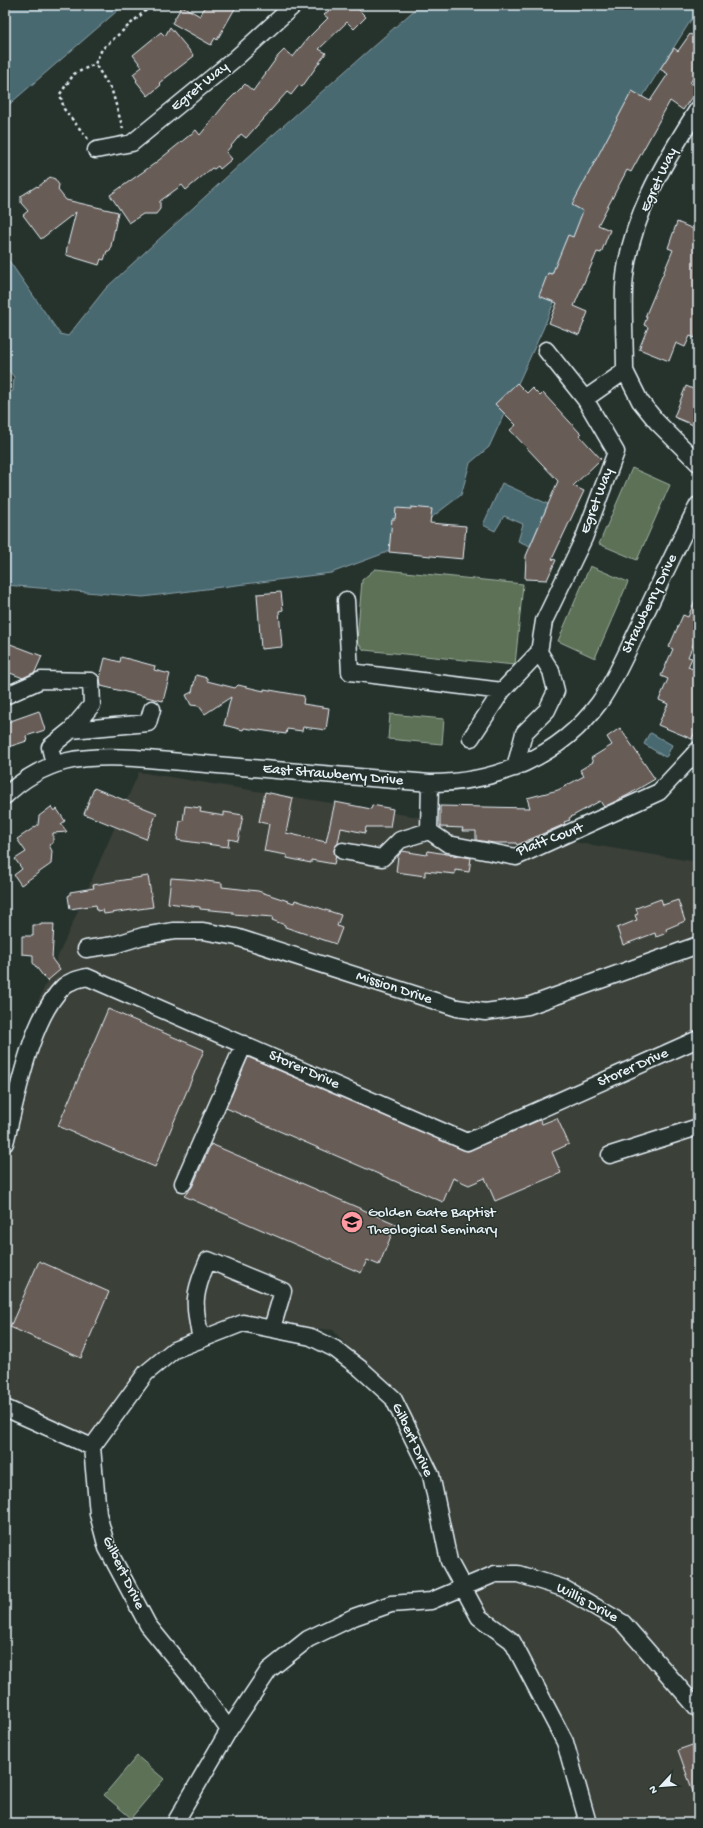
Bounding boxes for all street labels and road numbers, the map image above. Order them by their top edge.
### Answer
street label: Egret Way [167,58,233,116]
street label: Egret Way [636,144,682,215]
street label: Egret Way [576,465,618,536]
street label: Strawberry Drive [618,551,682,657]
street label: East Strawberry Drive [262,760,404,790]
street label: Platt Court [513,818,588,861]
street label: Mission Drive [354,967,435,1009]
street label: Storer Drive [595,1044,671,1092]
street label: Storer Drive [266,1046,342,1094]
street label: Gilbert Drive [387,1400,437,1480]
street label: Gilbert Drive [98,1533,149,1613]
street label: Willis Drive [553,1579,621,1627]

